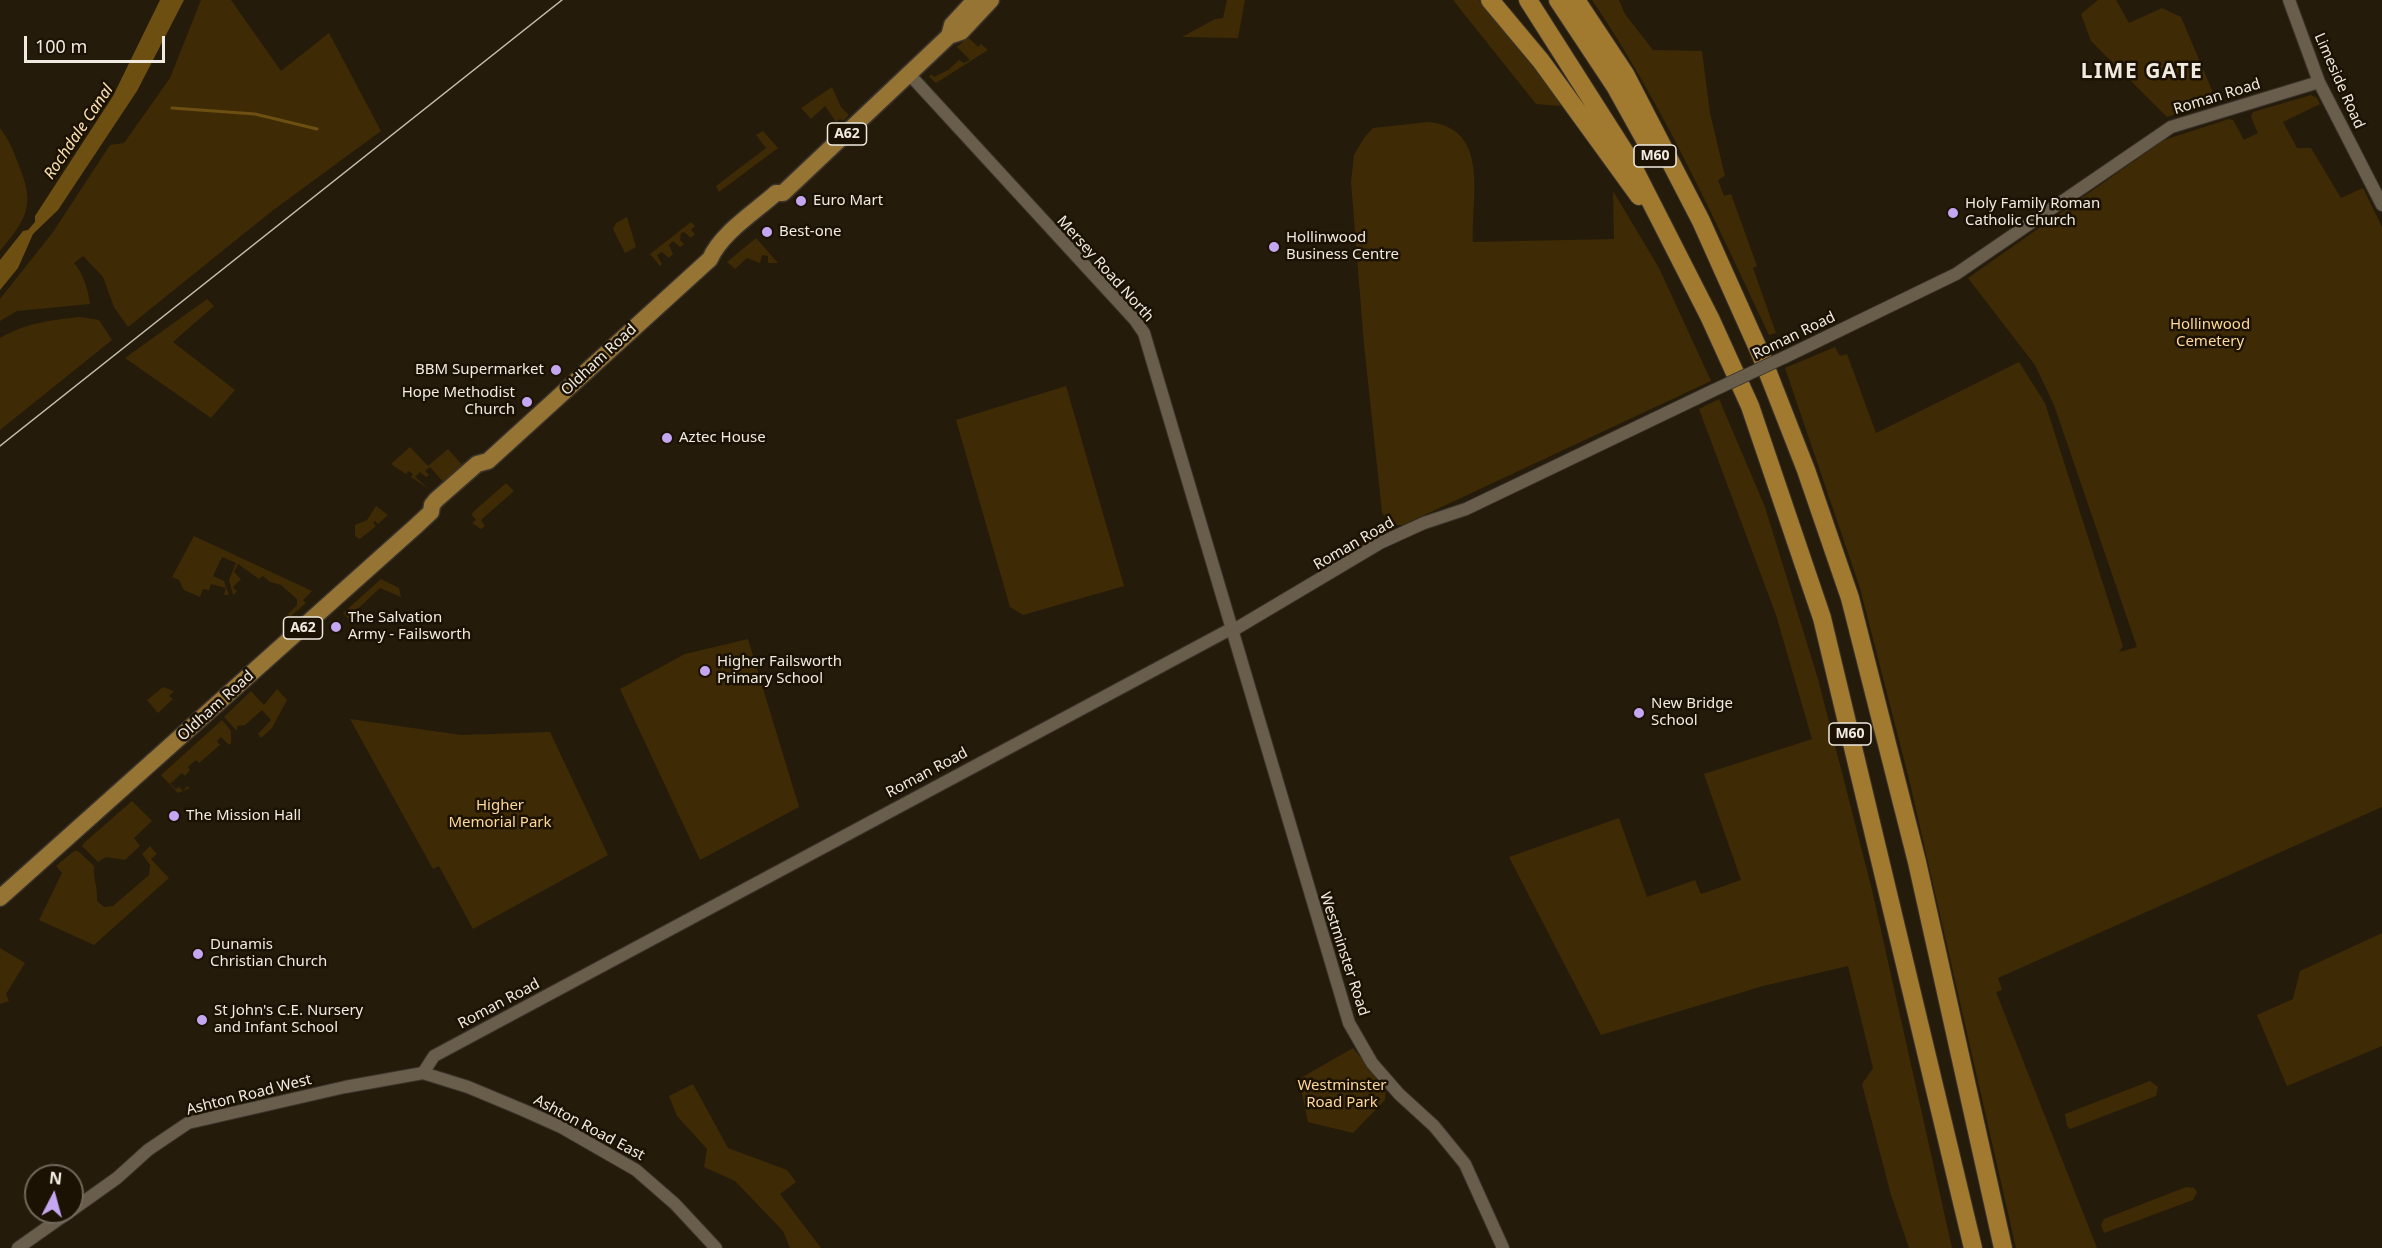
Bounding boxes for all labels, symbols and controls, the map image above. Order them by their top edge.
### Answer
scale bar [27,24,168,62]
street label: Limeside Road [2310,30,2368,132]
text: 100 m [35,34,87,58]
district label: LIME GATE [2081,59,2203,85]
street label: Roman Road [2171,75,2263,119]
water label: Rochdale Canal [40,81,118,183]
road number: A62 [828,123,866,145]
road number: M60 [1634,145,1676,167]
place label: Euro Mart [813,192,883,210]
marker: Euro Mart [794,194,808,208]
place label: Holy Family Roman Catholic Church [1965,195,2100,230]
marker: Holy Family Roman Catholic Church [1946,206,1960,220]
street label: Mersey Road North [1053,212,1157,326]
place label: Best-one [779,223,841,241]
marker: Best-one [760,225,774,239]
place label: Hollinwood Business Centre [1286,229,1399,264]
marker: Hollinwood Business Centre [1267,240,1281,254]
street label: Roman Road [1750,308,1838,364]
park label: Hollinwood Cemetery [2170,316,2250,351]
street label: Oldham Road [558,321,640,399]
place label: BBM Supermarket [415,361,544,379]
marker: BBM Supermarket [549,363,563,377]
place label: Hope Methodist Church [402,384,515,419]
marker: Hope Methodist Church [520,395,534,409]
place label: Aztec House [679,429,766,447]
marker: Aztec House [660,431,674,445]
street label: Roman Road [1311,514,1397,574]
place label: The Salvation Army - Failsworth [348,609,471,644]
road number: A62 [284,617,322,639]
marker: The Salvation Army - Failsworth [329,620,343,634]
place label: Higher Failsworth Primary School [717,653,842,688]
marker: Higher Failsworth Primary School [698,664,712,678]
street label: Oldham Road [174,667,258,745]
place label: New Bridge School [1651,695,1733,730]
marker: New Bridge School [1632,706,1646,720]
road number: M60 [1829,723,1871,745]
street label: Roman Road [883,744,971,802]
park label: Higher Memorial Park [448,797,552,832]
place label: The Mission Hall [186,807,301,825]
marker: The Mission Hall [167,809,181,823]
street label: Westminster Road [1315,890,1373,1018]
place label: Dunamis Christian Church [210,936,327,971]
marker: Dunamis Christian Church [191,947,205,961]
street label: Roman Road [455,975,543,1033]
place label: St John's C.E. Nursery and Infant School [214,1002,363,1037]
marker: St John's C.E. Nursery and Infant School [195,1013,209,1027]
street label: Ashton Road West [185,1071,313,1119]
park label: Westminster Road Park [1297,1077,1387,1112]
street label: Ashton Road East [530,1091,648,1165]
north arrow [24,1164,84,1224]
text: N [48,1166,63,1190]

